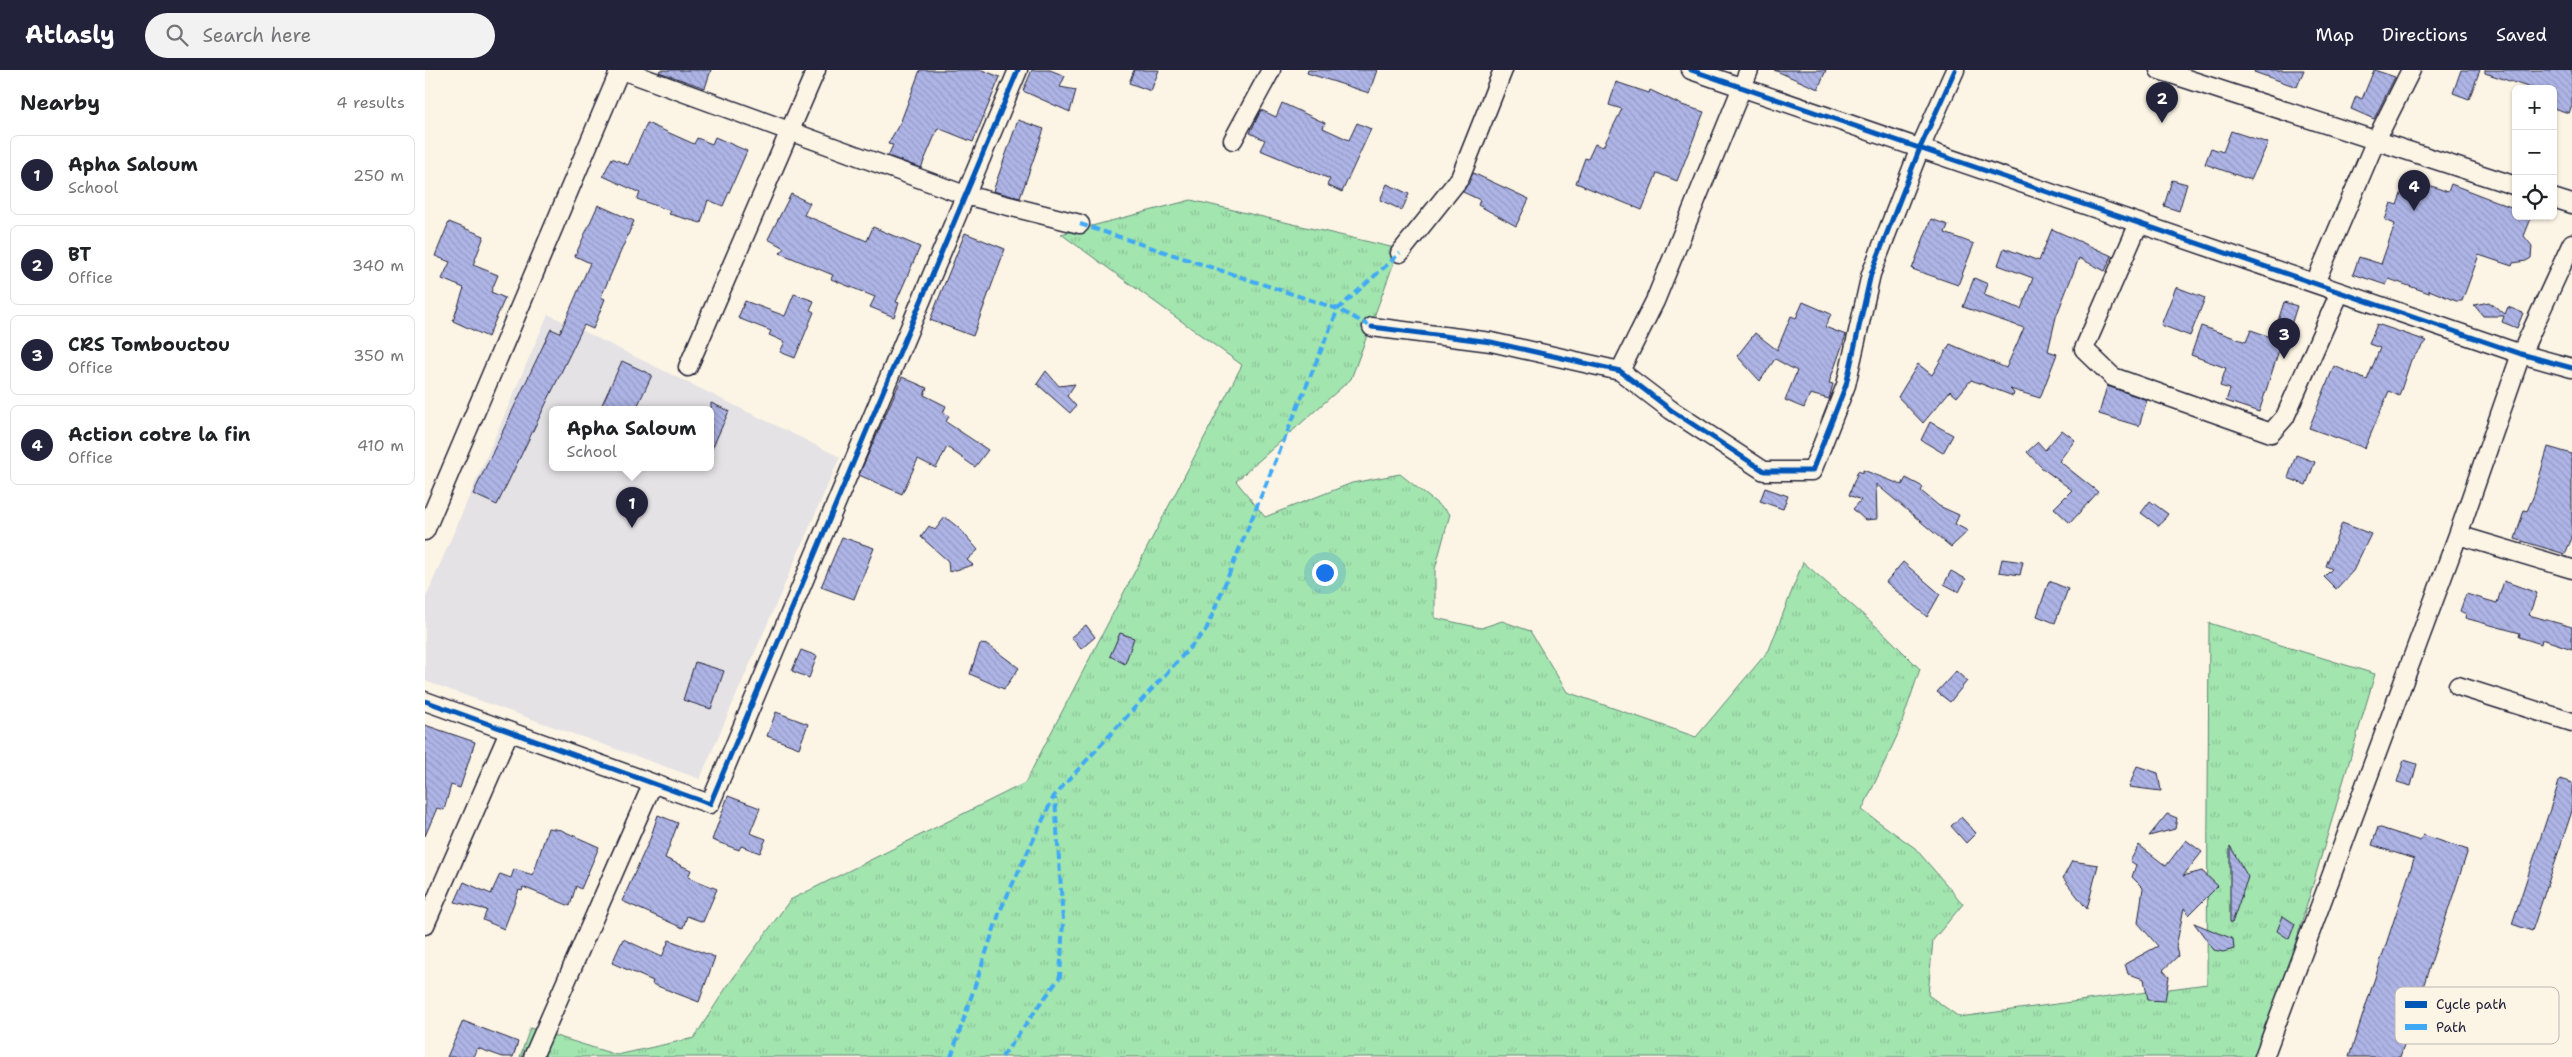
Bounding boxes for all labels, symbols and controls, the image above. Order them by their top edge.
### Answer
search box [145,13,495,58]
text: Atlasly [25,19,115,51]
icon: search [163,21,191,49]
text: Search here [203,23,311,48]
text: Map [2316,23,2354,47]
text: Directions [2382,23,2468,47]
text: Saved [2496,23,2547,47]
pin: 2 [2146,82,2178,123]
map controls [2512,85,2557,220]
button: + [2512,85,2557,130]
text: Nearby [20,89,100,117]
text: 4 results [336,92,405,113]
button: − [2512,130,2557,175]
text: Apha Saloum [68,152,198,177]
text: 1 [33,165,41,186]
text: 250 m [353,165,404,186]
pin: 4 [2398,170,2430,211]
button: locate [2512,175,2557,220]
text: School [68,177,118,198]
text: BT [68,242,91,267]
text: 2 [31,255,43,276]
text: 340 m [352,255,404,276]
text: Office [68,267,113,288]
pin: 3 [2268,318,2300,359]
text: CRS Tombouctou [68,332,230,357]
text: 3 [31,345,43,366]
text: 350 m [353,345,404,366]
text: Office [68,357,113,378]
popup [549,406,714,471]
text: Apha Saloum [567,416,696,441]
text: Action cotre la fin [68,422,251,447]
text: 4 [31,435,43,456]
text: 410 m [357,435,404,456]
text: School [567,441,617,462]
text: Office [68,447,113,468]
pin: 1 [616,487,648,528]
your location [1312,560,1338,586]
legend [2395,987,2559,1044]
text: Cycle path [2436,995,2507,1013]
text: Path [2436,1018,2467,1036]

